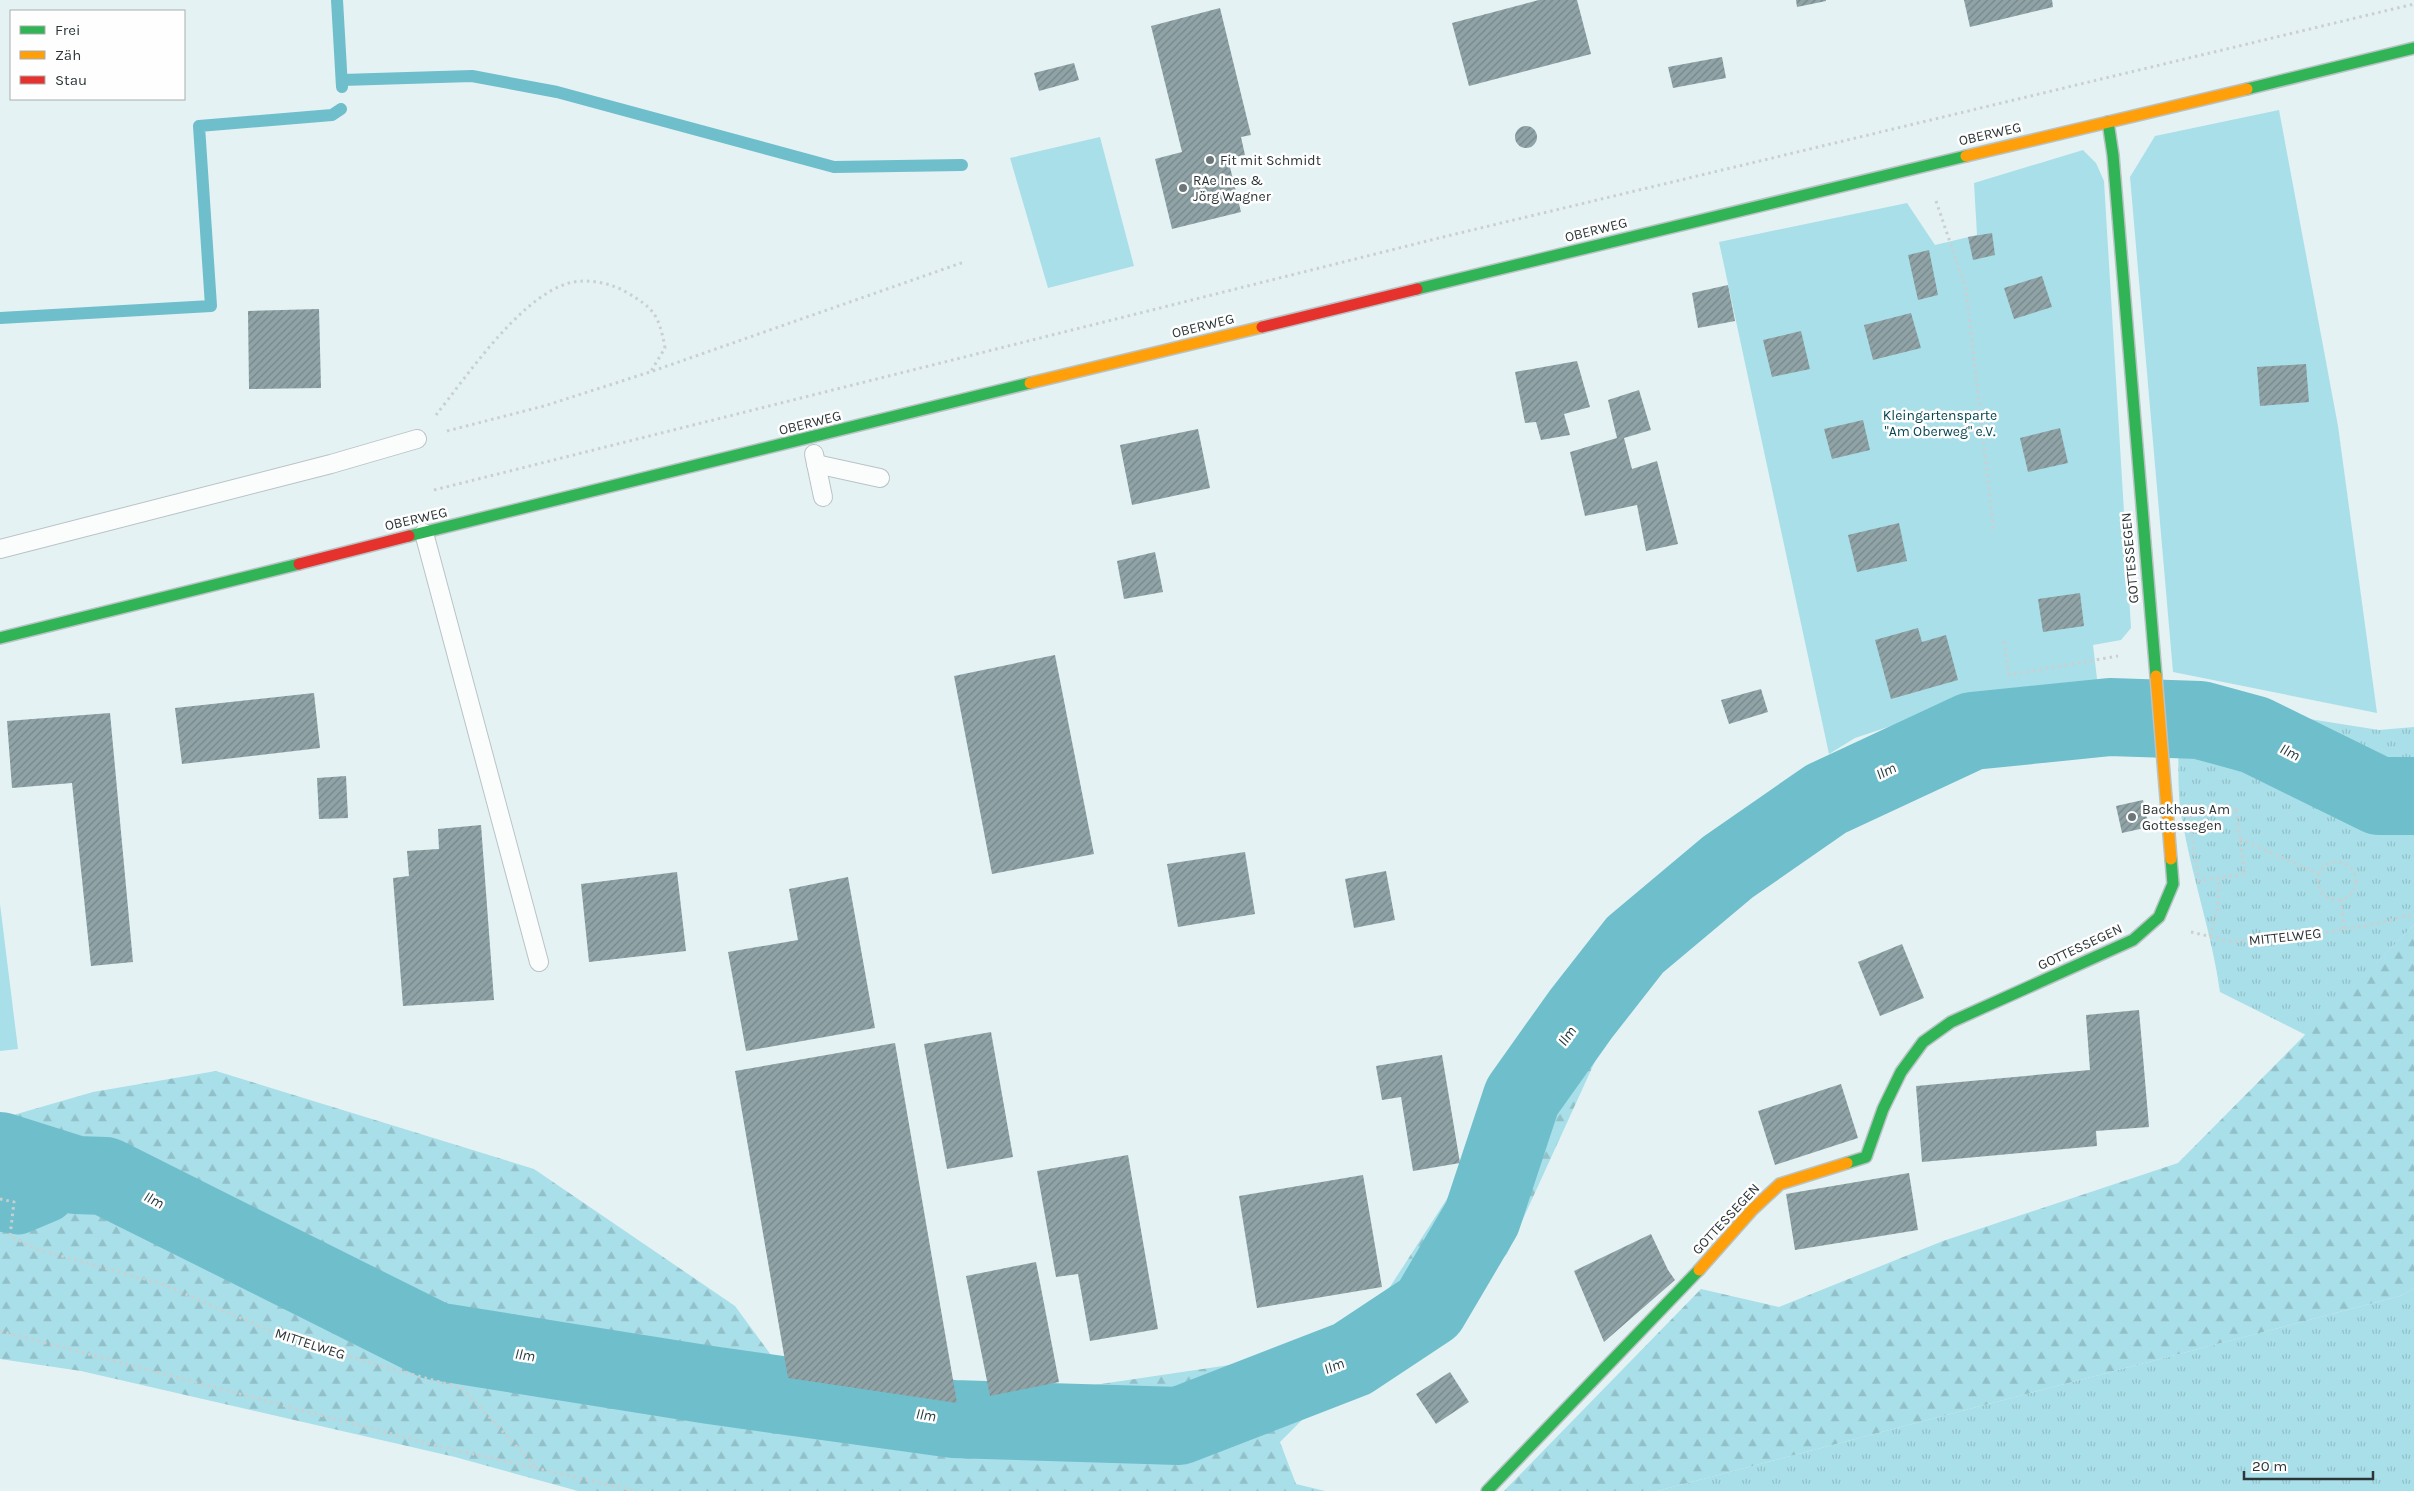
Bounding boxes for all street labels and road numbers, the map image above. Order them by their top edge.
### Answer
street label: OBERWEG [1957,119,2023,149]
street label: OBERWEG [1563,214,1629,246]
street label: OBERWEG [1170,310,1236,342]
street label: OBERWEG [777,407,843,439]
street label: OBERWEG [383,504,449,534]
street label: GOTTESSEGEN [2118,512,2142,604]
street label: GOTTESSEGEN [2035,920,2125,974]
street label: MITTELWEG [2248,925,2322,949]
street label: GOTTESSEGEN [1689,1180,1763,1258]
street label: MITTELWEG [273,1325,347,1363]

